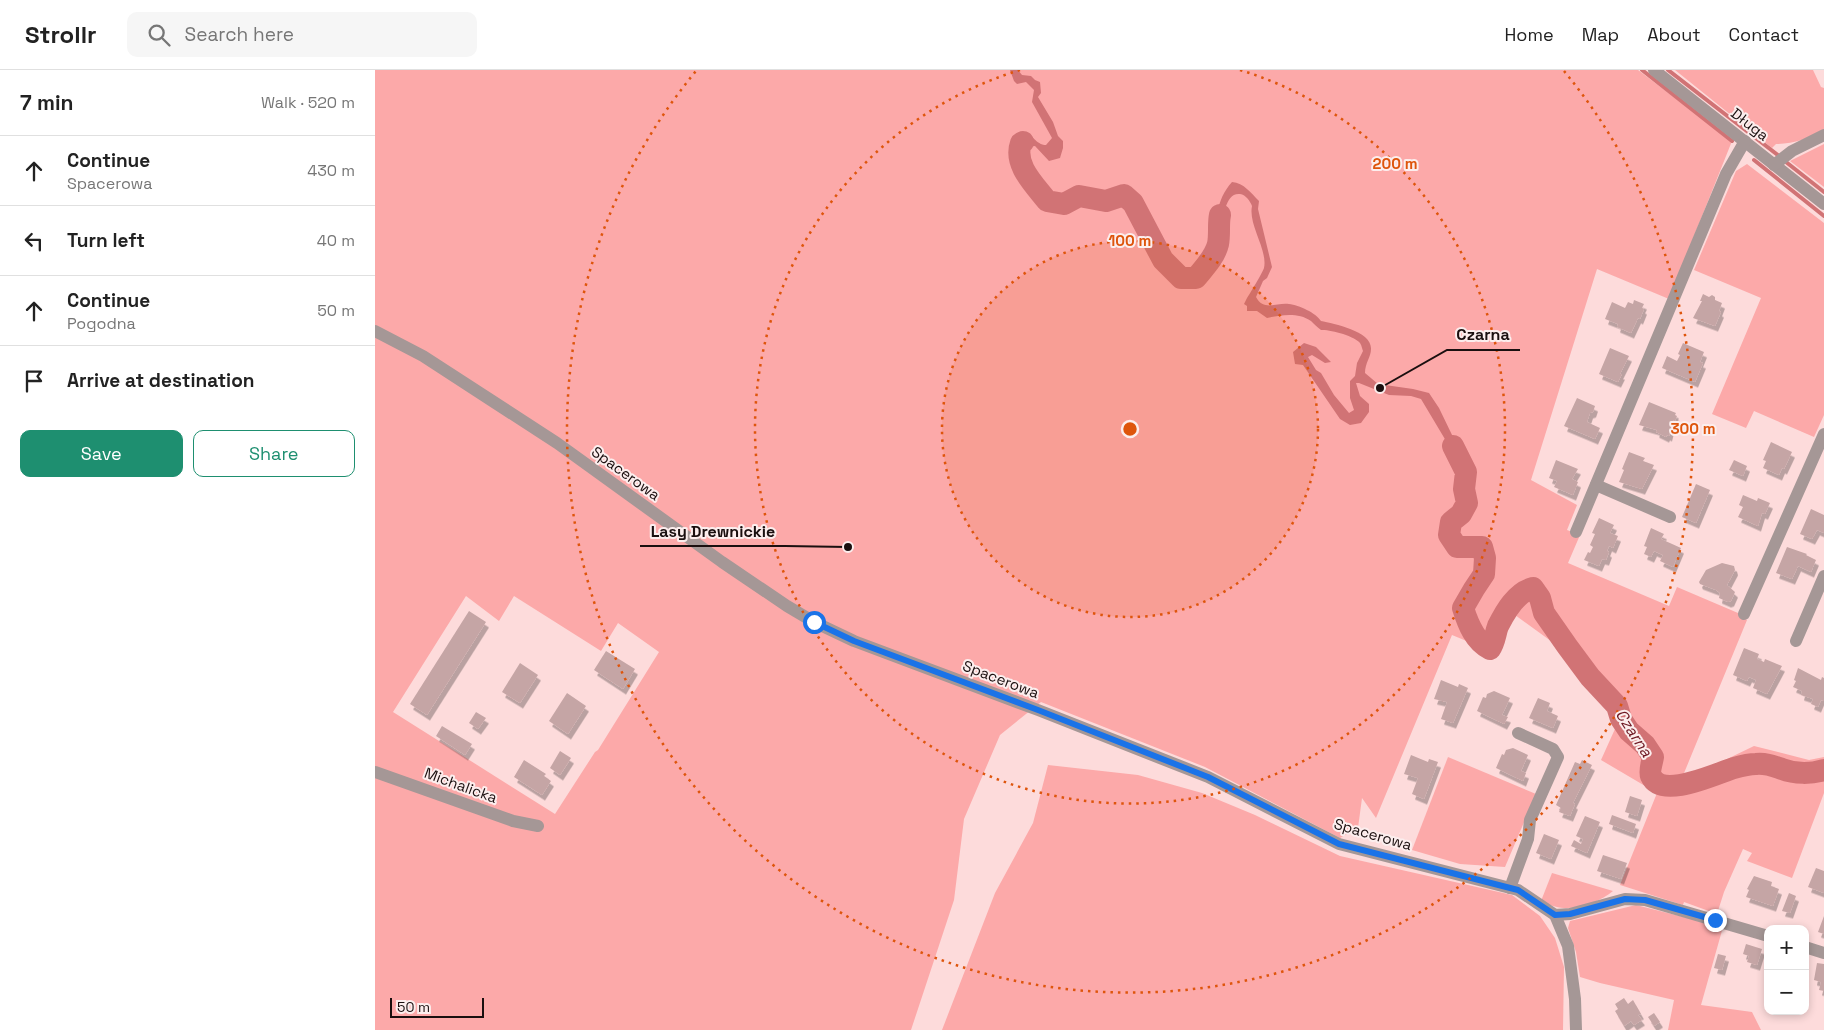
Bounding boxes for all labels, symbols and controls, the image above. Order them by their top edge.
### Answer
search box [127,12,477,57]
text: Strollr [25,19,97,50]
icon: search [145,21,173,49]
text: Search here [185,22,294,47]
text: Home [1505,23,1554,46]
text: Map [1582,23,1619,46]
text: About [1647,23,1701,46]
text: Contact [1729,23,1799,46]
text: 7 min [20,89,73,116]
text: Walk · 520 m [261,92,355,113]
street label: Długa [1727,103,1773,145]
text: Continue [67,148,150,173]
text: 200 m [1373,154,1417,173]
icon: ahead [20,157,48,185]
text: 430 m [307,160,355,181]
text: Spacerowa [67,173,153,194]
icon: left [20,227,48,255]
text: Turn left [67,228,145,253]
text: 40 m [317,230,355,251]
text: 100 m [1109,231,1151,250]
text: Continue [67,288,150,313]
icon: ahead [20,297,48,325]
text: 50 m [317,300,355,321]
text: Pogodna [67,313,136,334]
callout: Czarna [1447,319,1520,350]
text: Czarna [1456,324,1510,345]
icon: arrive [20,367,48,395]
text: Arrive at destination [67,368,255,393]
text: 300 m [1670,419,1716,438]
centre of rings [1121,420,1139,438]
button: Save [20,430,183,477]
button: Share [193,430,355,477]
street label: Spacerowa [588,442,664,504]
callout: Lasy Drewnickie [640,515,785,546]
text: Lasy Drewnickie [651,521,775,542]
route start [803,611,826,634]
street label: Spacerowa [960,656,1042,702]
water label: Czarna [1611,705,1658,762]
street label: Michalicka [422,763,500,807]
street label: Spacerowa [1332,814,1414,854]
route end [1704,909,1727,932]
map controls [1764,925,1809,1015]
button: + [1764,925,1809,970]
button: − [1764,970,1809,1015]
scale bar [390,995,484,1018]
text: 50 m [397,998,430,1016]

